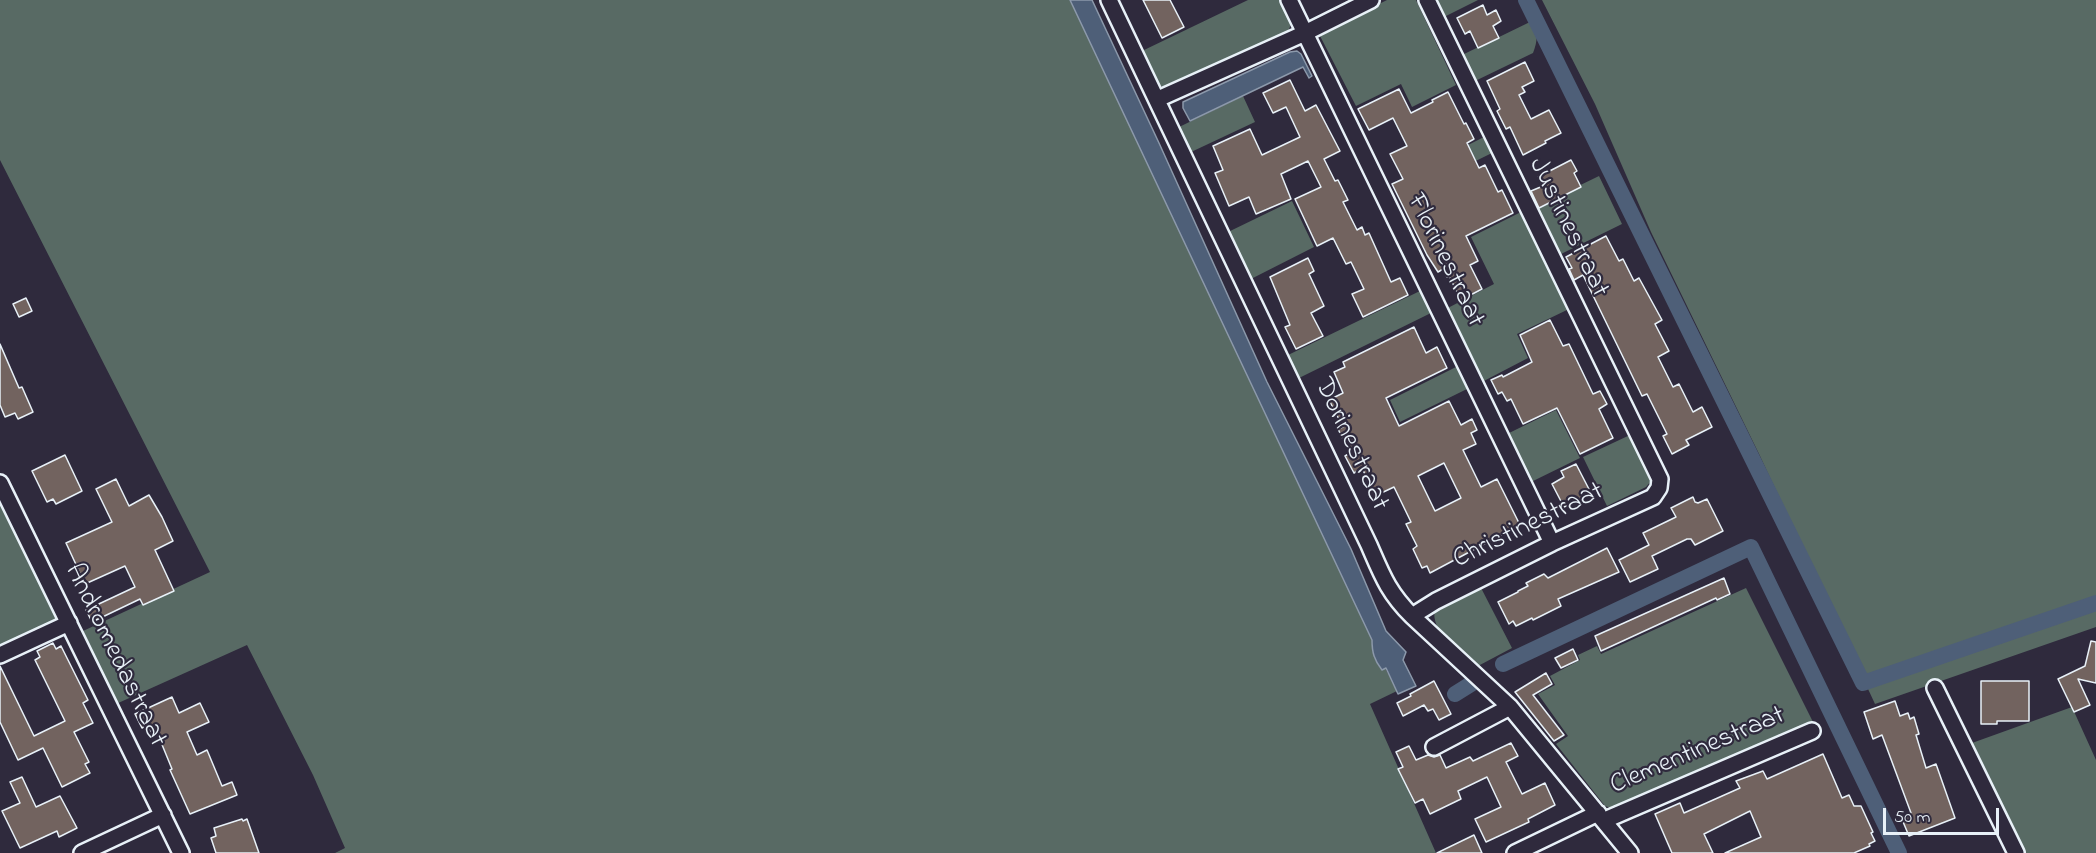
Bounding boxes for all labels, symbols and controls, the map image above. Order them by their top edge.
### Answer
street label: Justinestraat [1519,153,1615,303]
street label: Florinestraat [1398,189,1490,333]
street label: Dorinestraat [1305,374,1395,516]
street label: Christinestraat [1448,477,1610,577]
street label: Andromedastraat [56,559,172,753]
street label: Clementinestraat [1606,701,1790,803]
scale bar [1886,796,2002,834]
text: 50 m [1894,805,1931,831]

